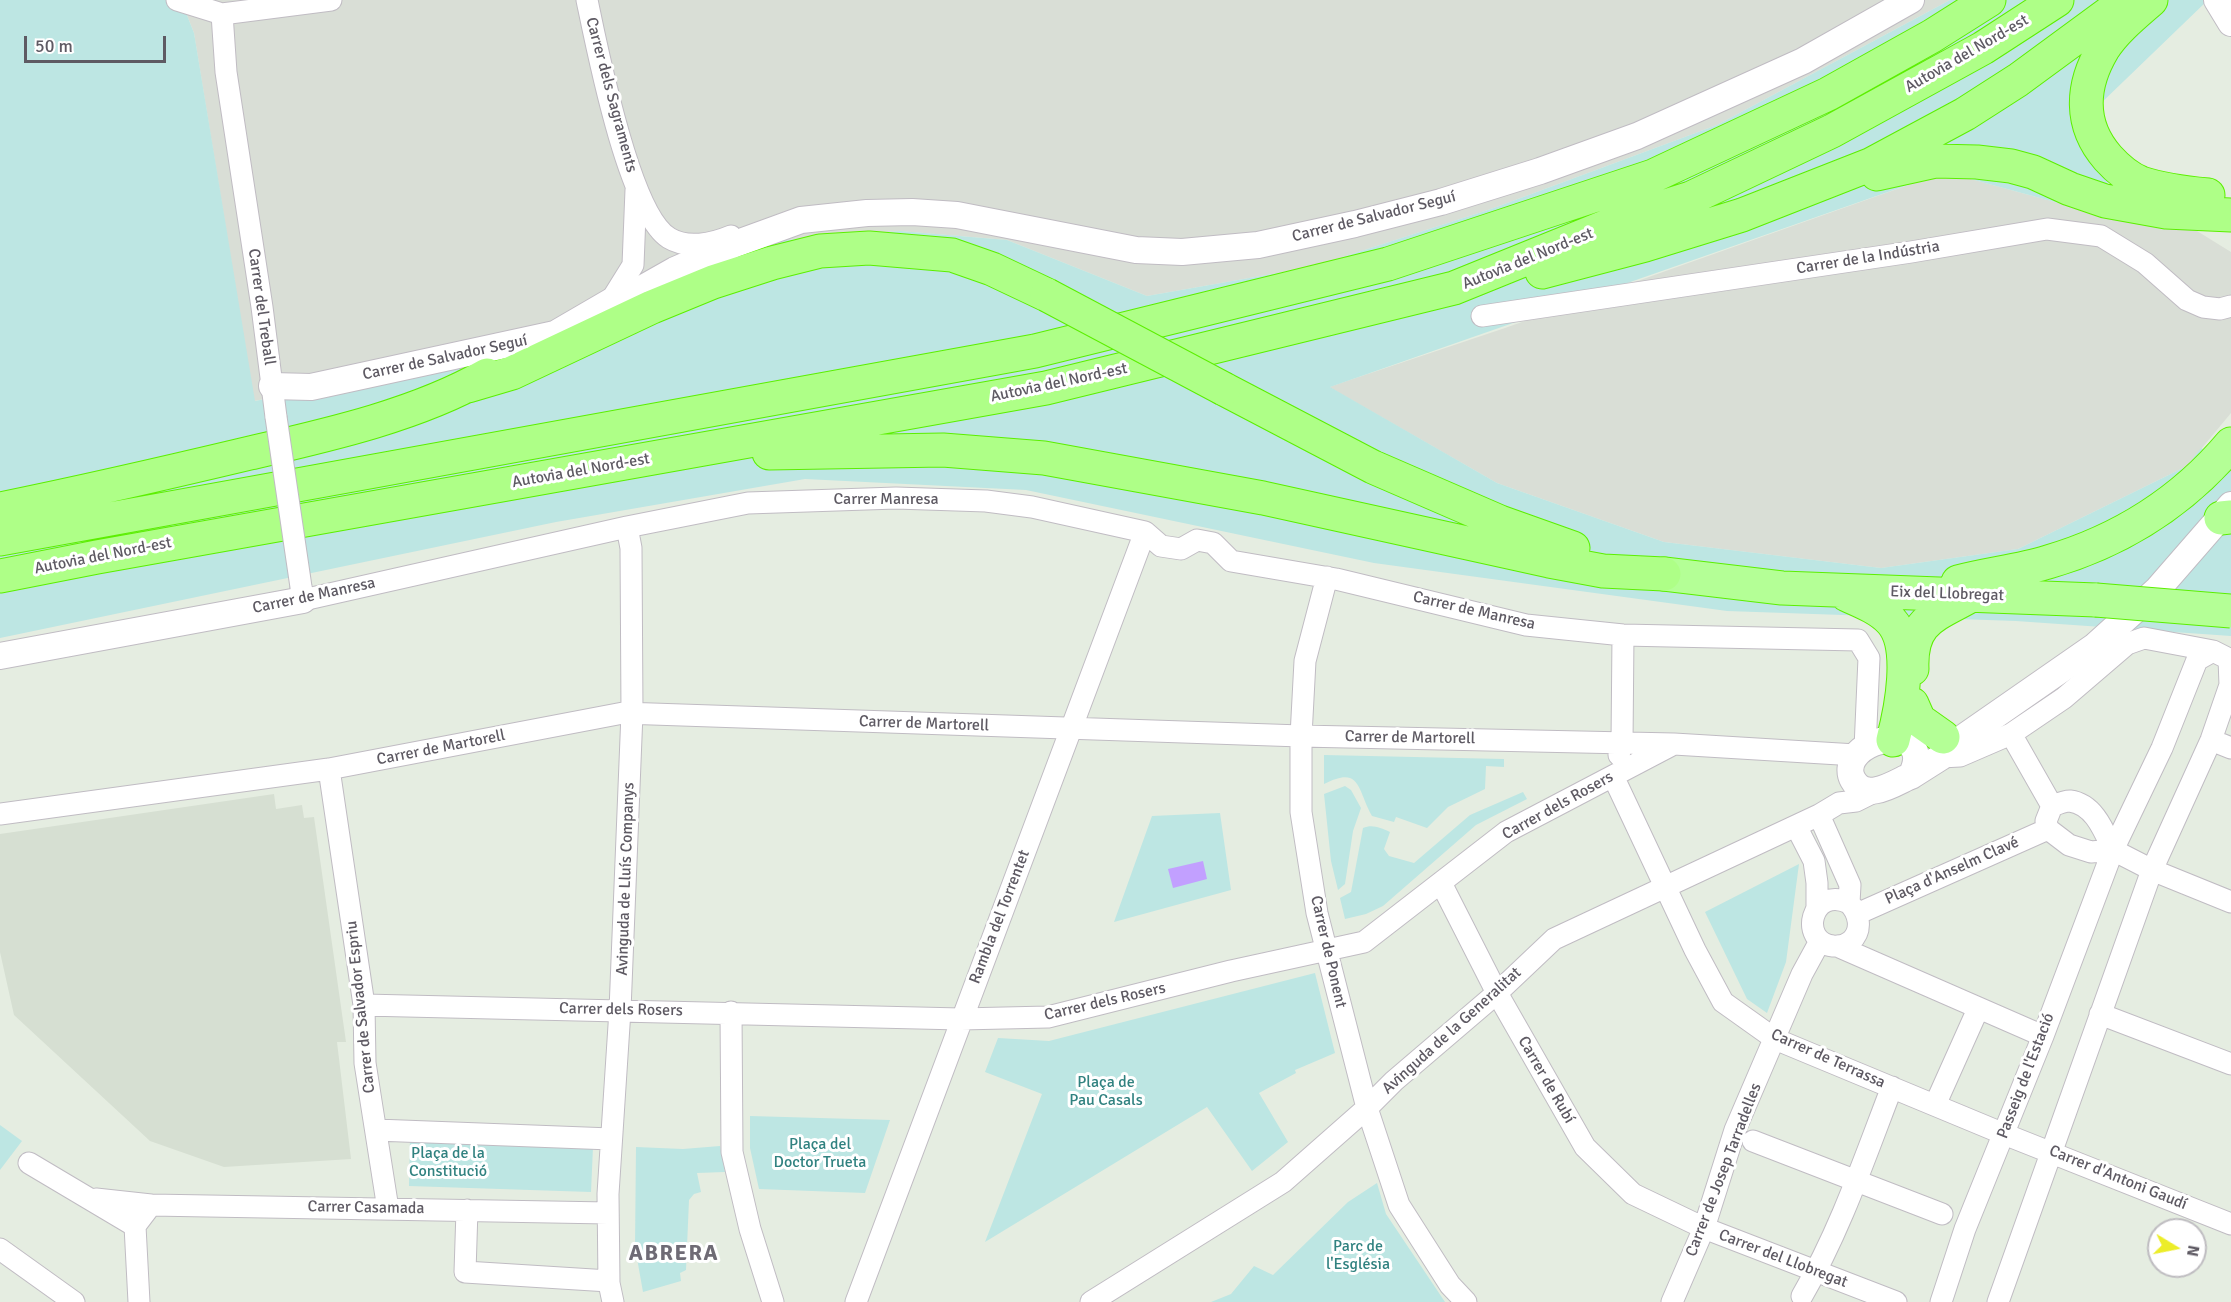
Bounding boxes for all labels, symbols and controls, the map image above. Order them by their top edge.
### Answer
street label: Autovia del Nord-est [1902,11,2032,97]
street label: Carrer dels Sagraments [581,15,641,175]
scale bar [27,24,170,62]
text: 50 m [35,35,73,57]
street label: Carrer de Salvador Seguí [1290,187,1458,247]
street label: Autovia del Nord-est [1460,224,1596,294]
street label: Carrer de la Indústria [1795,237,1941,279]
street label: Carrer del Treball [243,247,279,367]
street label: Carrer de Salvador Seguí [361,331,529,385]
street label: Autovia del Nord-est [989,359,1129,407]
street label: Autovia del Nord-est [511,449,651,493]
street label: Carrer Manresa [833,490,939,510]
street label: Autovia del Nord-est [33,533,173,579]
street label: Carrer de Manresa [251,574,377,618]
street label: Eix del Llobregat [1890,582,2004,606]
street label: Carrer de Manresa [1411,588,1537,634]
street label: Carrer de Martorell [859,712,989,736]
street label: Carrer de Martorell [375,726,507,770]
street label: Carrer de Martorell [1345,727,1475,749]
street label: Carrer dels Rosers [1499,768,1617,844]
street label: Avinguda de Lluís Companys [613,782,639,976]
street label: Plaça d'Anselm Clavé [1882,833,2022,909]
street label: Rambla del Torrentet [966,847,1034,987]
street label: Carrer de Ponent [1306,894,1350,1010]
street label: Carrer de Salvador Espriu [342,920,380,1094]
street label: Avinguda de la Generalitat [1379,964,1525,1098]
street label: Carrer dels Rosers [1042,979,1168,1025]
street label: Carrer dels Rosers [559,999,683,1021]
street label: Passeig de l'Estació [1993,1011,2059,1141]
street label: Carrer de Terrassa [1768,1025,1888,1093]
street label: Carrer de Rubí [1513,1033,1579,1127]
park label: Plaça de Pau Casals [1069,1073,1143,1111]
street label: Carrer de Josep Tarradelles [1682,1081,1766,1259]
park label: Plaça del Doctor Trueta [774,1135,866,1173]
street label: Carrer d'Antoni Gaudí [2046,1142,2190,1214]
park label: Plaça de la Constitució [409,1144,487,1182]
street label: Carrer Casamada [307,1197,425,1219]
north arrow [2147,1218,2207,1278]
street label: Carrer del Llobregat [1716,1226,1850,1292]
park label: Parc de l'Església [1326,1237,1390,1275]
district label: ABRERA [629,1241,719,1267]
text: N [2182,1244,2204,1258]

